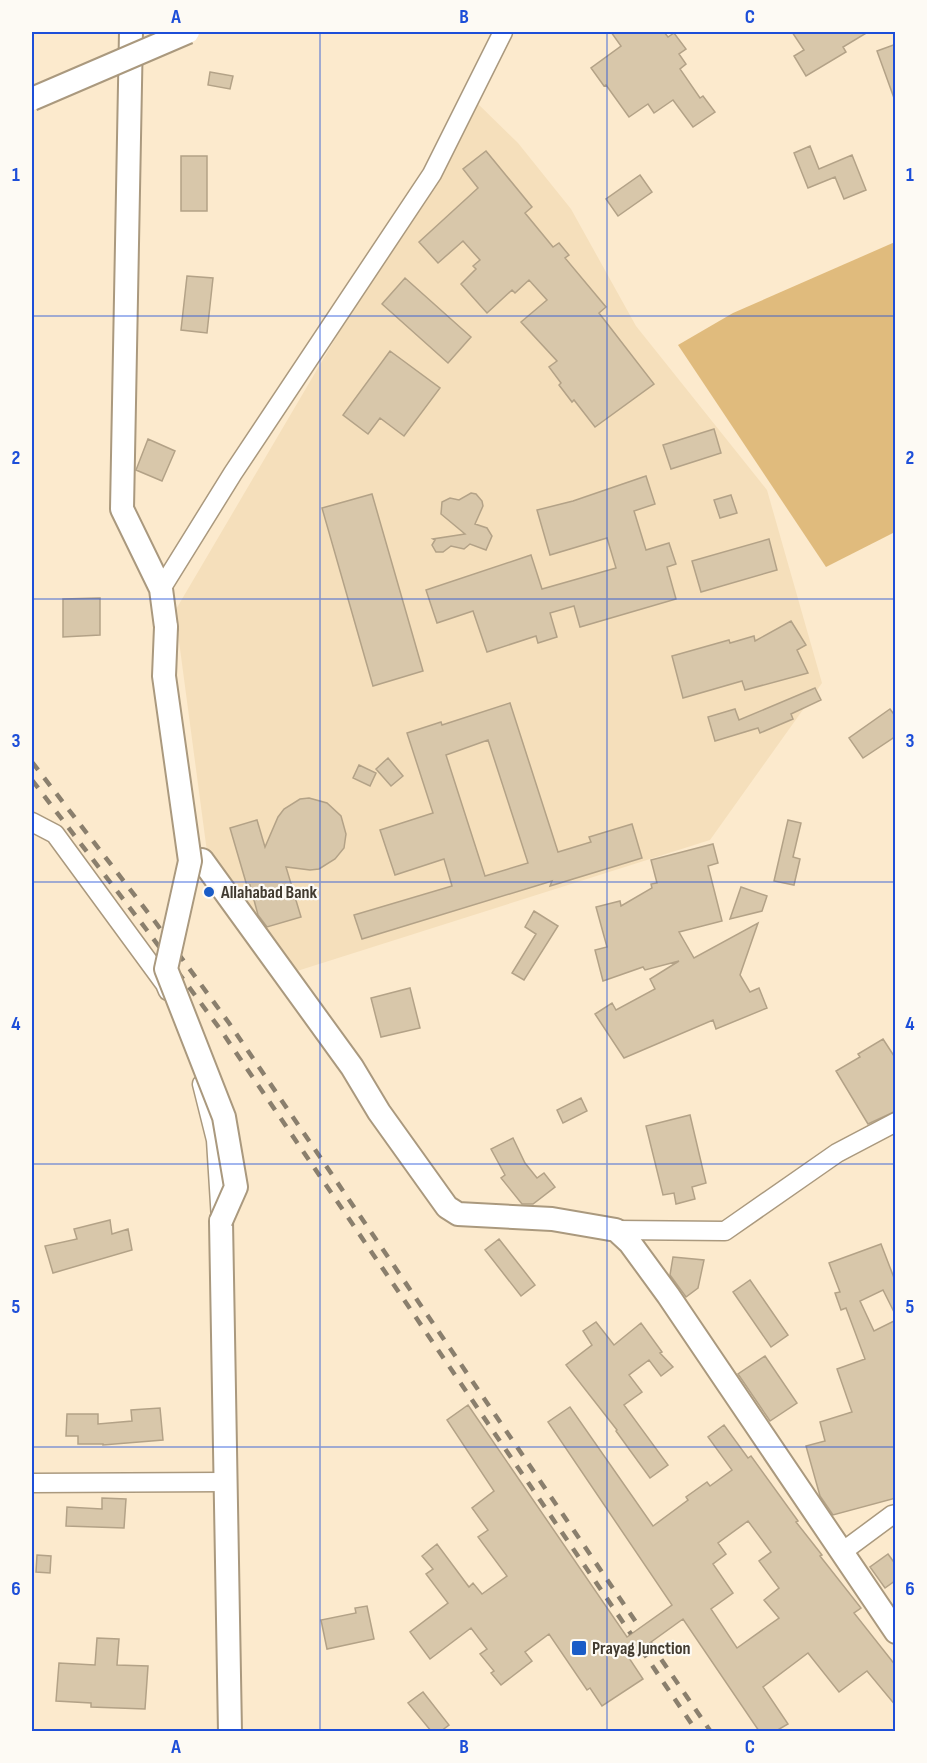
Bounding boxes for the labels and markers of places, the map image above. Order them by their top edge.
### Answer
place label: Allahabad Bank [220,882,318,903]
marker: Allahabad Bank [202,885,216,899]
place label: Prayag Junction [592,1638,691,1659]
marker: Prayag Junction [570,1639,588,1657]

